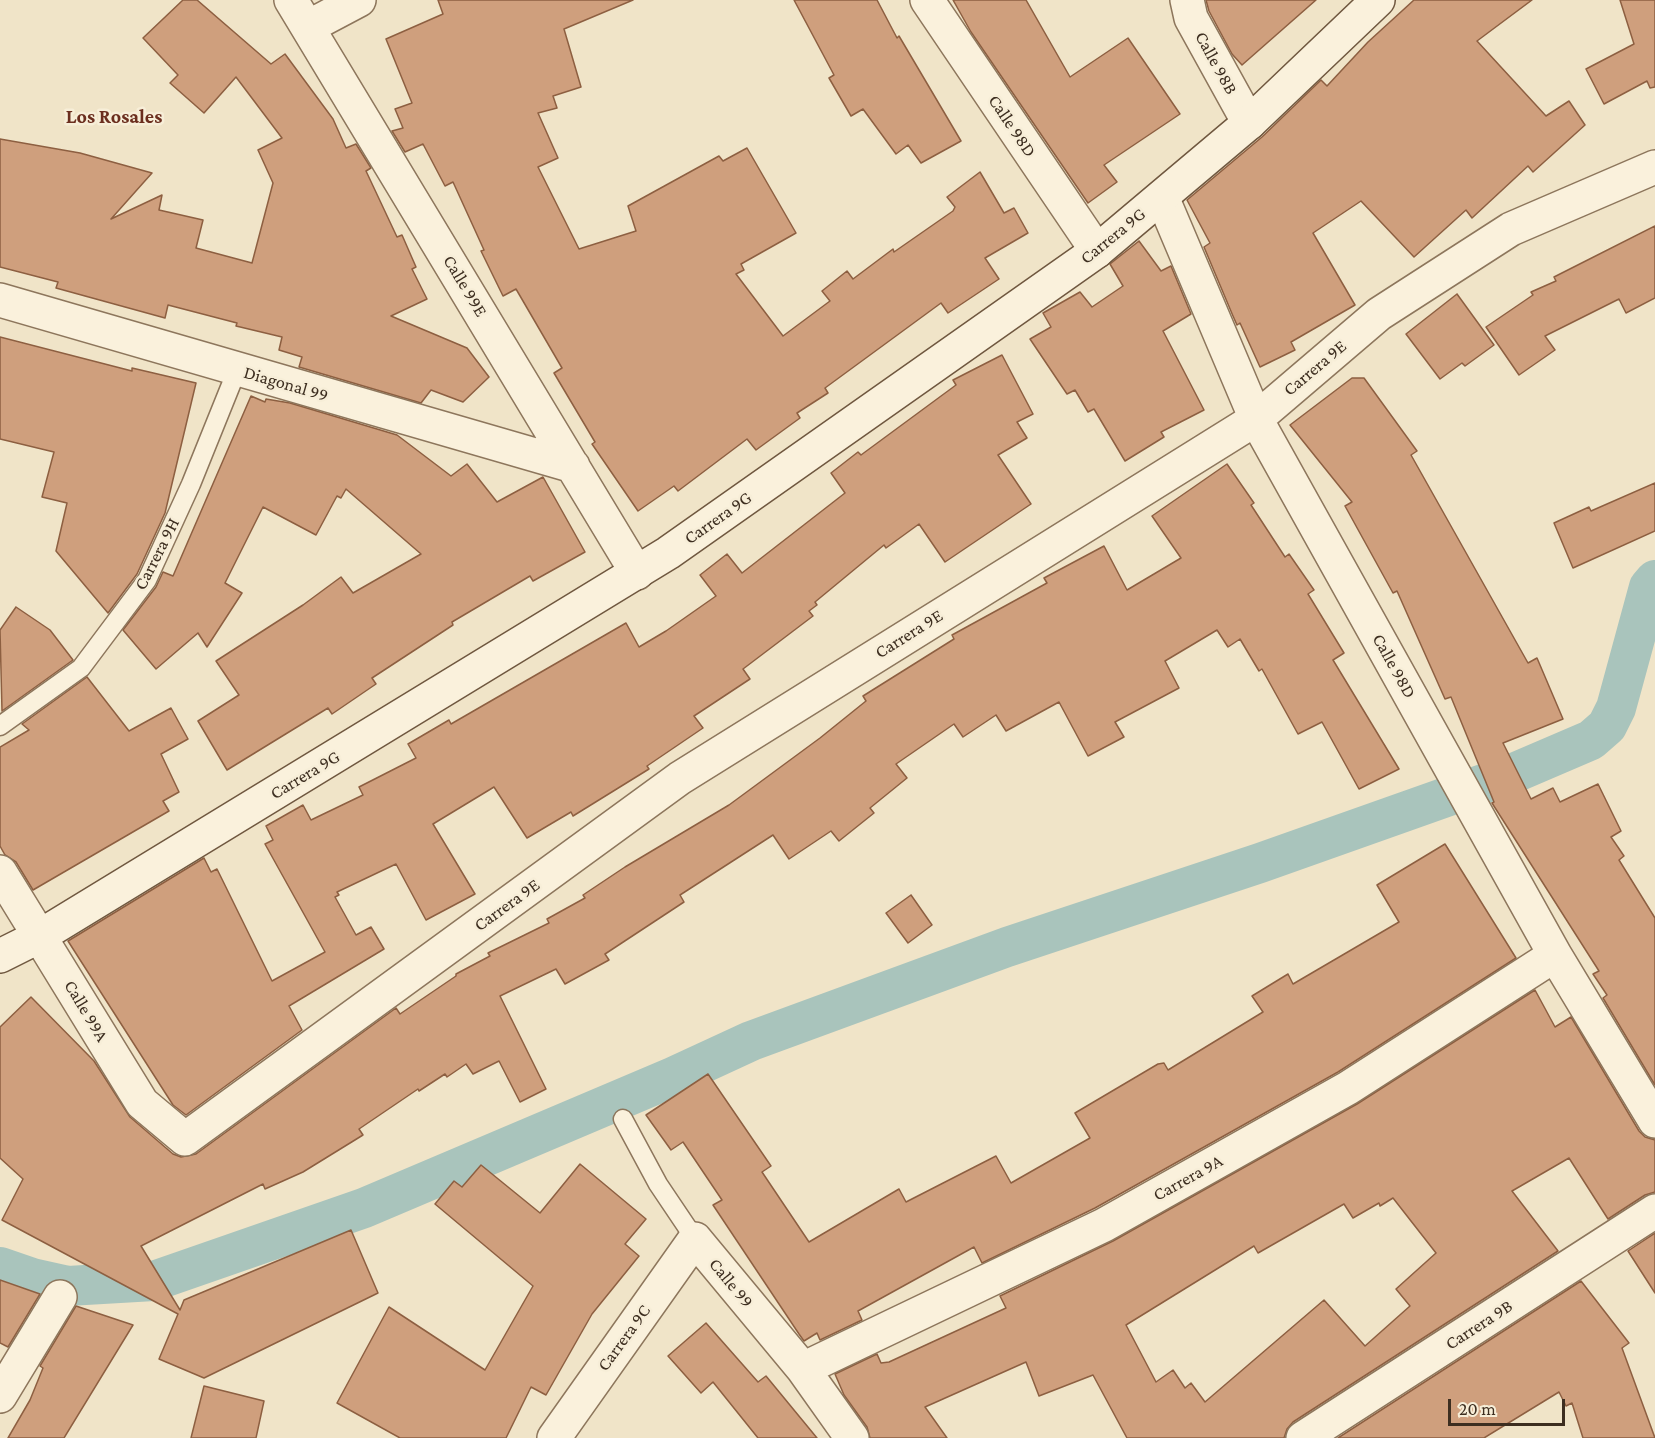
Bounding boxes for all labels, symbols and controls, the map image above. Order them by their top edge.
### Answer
street label: Calle 98B [1190,28,1242,98]
street label: Calle 98D [983,91,1041,161]
district label: Los Rosales [66,105,162,129]
street label: Carrera 9G [1076,203,1150,269]
street label: Calle 99E [438,251,492,321]
street label: Carrera 9E [1279,335,1351,401]
street label: Diagonal 99 [241,362,331,406]
street label: Carrera 9G [680,487,756,549]
street label: Carrera 9H [130,514,184,594]
street label: Carrera 9E [871,605,947,663]
street label: Calle 98D [1367,630,1421,702]
street label: Carrera 9G [266,746,344,804]
street label: Carrera 9E [470,874,544,936]
street label: Calle 99A [59,976,113,1046]
street label: Carrera 9A [1149,1150,1227,1206]
street label: Calle 99 [704,1254,758,1312]
street label: Carrera 9B [1441,1295,1517,1355]
street label: Carrera 9C [593,1301,655,1375]
scale bar [1451,1387,1568,1425]
text: 20 m [1459,1399,1496,1419]

